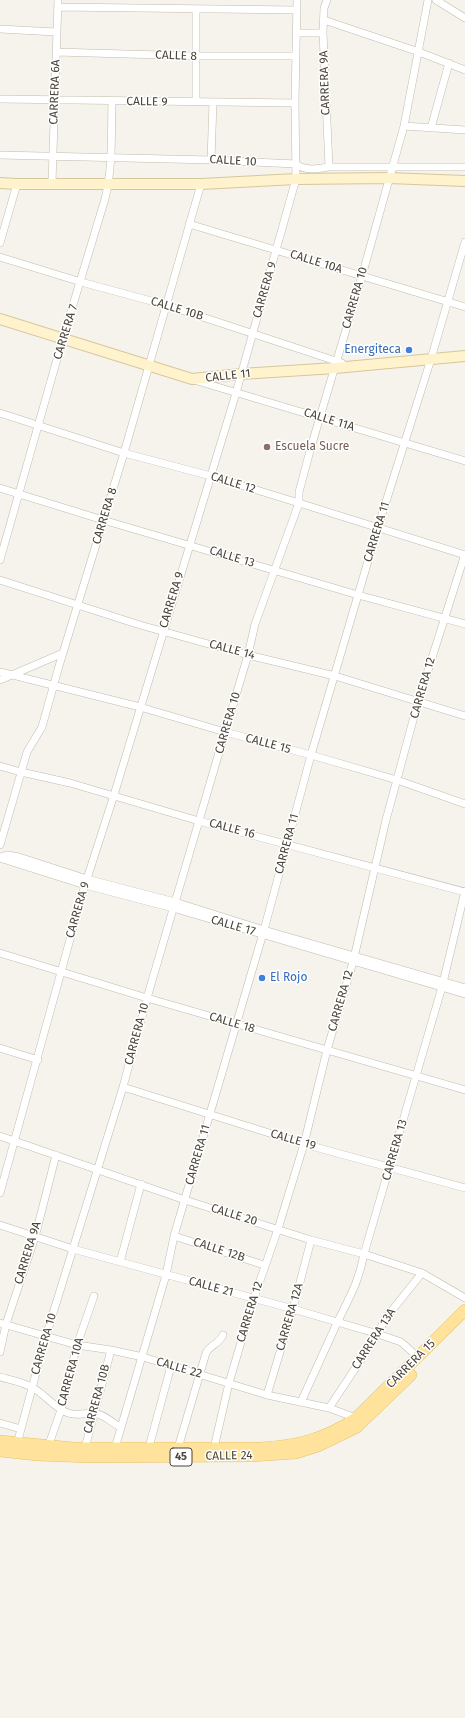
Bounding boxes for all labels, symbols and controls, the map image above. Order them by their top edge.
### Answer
street label: CALLE 8 [155,48,197,64]
street label: CARRERA 9A [317,50,333,116]
street label: CARRERA 6A [47,59,63,125]
street label: CALLE 9 [126,94,168,110]
street label: CALLE 10 [209,153,257,169]
street label: CALLE 10A [288,247,344,277]
street label: CARRERA 9 [250,260,280,320]
street label: CARRERA 10 [339,265,371,331]
street label: CALLE 10B [149,294,205,324]
street label: CARRERA 7 [51,303,81,361]
place label: Energiteca [344,343,401,357]
marker: Energiteca [404,345,414,355]
street label: CALLE 11 [205,366,251,386]
street label: CALLE 11A [302,405,356,435]
place label: Escuela Sucre [275,440,349,454]
marker: Escuela Sucre [262,442,272,452]
street label: CALLE 12 [209,469,257,497]
street label: CARRERA 8 [90,486,120,546]
street label: CARRERA 11 [361,500,393,564]
street label: CALLE 13 [208,543,256,571]
street label: CARRERA 9 [157,570,187,630]
street label: CALLE 14 [208,637,256,663]
street label: CARRERA 12 [407,656,439,720]
street label: CARRERA 10 [212,690,244,756]
street label: CALLE 15 [244,731,292,757]
street label: CARRERA 11 [272,812,302,876]
street label: CALLE 16 [208,816,256,842]
street label: CARRERA 9 [63,880,93,940]
street label: CALLE 17 [209,913,257,939]
street label: CARRERA 12 [325,969,357,1033]
place label: El Rojo [270,971,307,985]
marker: El Rojo [257,973,267,983]
street label: CARRERA 10 [122,1001,152,1067]
street label: CALLE 18 [207,1010,257,1036]
street label: CARRERA 13 [379,1118,411,1182]
street label: CARRERA 11 [183,1123,213,1187]
street label: CALLE 19 [269,1127,317,1153]
street label: CALLE 20 [209,1201,259,1229]
street label: CARRERA 9A [12,1220,44,1286]
street label: CALLE 12B [191,1235,247,1265]
street label: CALLE 21 [187,1274,235,1300]
street label: CARRERA 12 [234,1280,266,1344]
street label: CARRERA 12A [273,1281,307,1353]
street label: CARRERA 13A [349,1306,399,1372]
street label: CARRERA 10 [28,1311,60,1377]
street label: CARRERA 10A [55,1336,87,1408]
street label: CARRERA 15 [384,1337,438,1391]
street label: CALLE 22 [154,1355,204,1381]
street label: CARRERA 10B [81,1363,113,1435]
road number: 45 [170,1448,192,1466]
street label: CALLE 24 [205,1448,253,1464]

